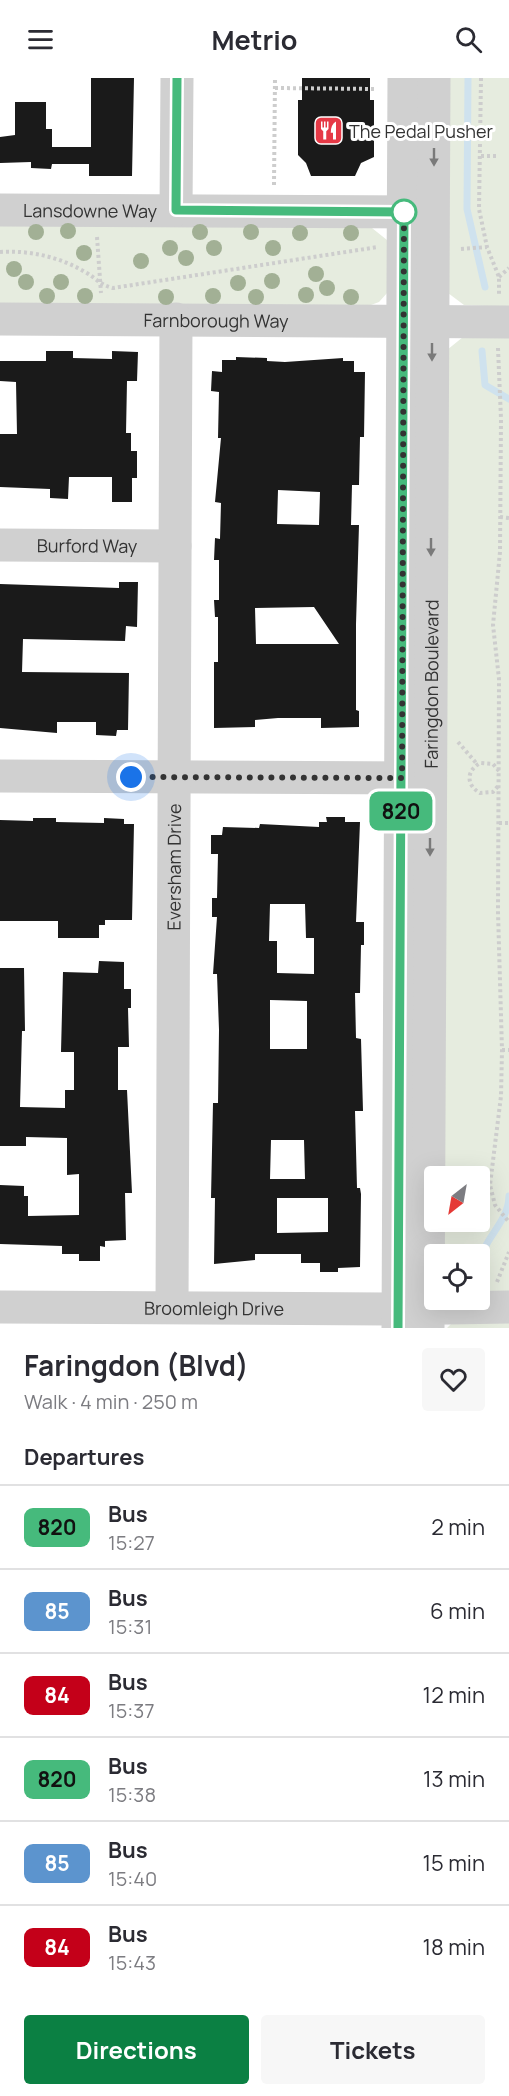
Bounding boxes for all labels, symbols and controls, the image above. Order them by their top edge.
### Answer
text: Metrio [211,21,298,58]
icon: menu [24,23,57,56]
icon: search [452,23,485,56]
restaurant icon: The Pedal Pusher [312,115,344,147]
place label: The Pedal Pusher [349,119,494,143]
one-way arrow [429,148,439,167]
street label: Lansdowne Way [23,198,158,223]
unlabelled marker [391,199,417,225]
street label: Farnborough Way [143,308,289,333]
one-way arrow [427,343,437,362]
street label: Burford Way [37,533,138,558]
one-way arrow [426,538,436,557]
street label: Faringdon Boulevard [419,600,443,768]
your location [116,762,146,792]
line badge: 820 [366,792,436,830]
text: 820 [381,797,421,825]
street label: Eversham Drive [162,804,186,930]
one-way arrow [425,838,435,857]
north arrow [424,1166,490,1232]
map controls [424,1166,490,1310]
button: locate [424,1244,490,1310]
street label: Broomleigh Drive [144,1296,284,1320]
text: Faringdon (Blvd) [24,1346,249,1384]
button: heart [422,1348,485,1411]
text: Walk · 4 min · 250 m [24,1388,198,1415]
text: Departures [24,1442,144,1472]
text: Bus [108,1499,148,1529]
text: 2 min [431,1512,485,1542]
text: 820 [37,1513,77,1541]
text: 15:27 [108,1529,155,1556]
text: Bus [108,1583,148,1613]
text: 6 min [430,1596,485,1626]
text: 85 [44,1597,70,1625]
text: 15:31 [108,1613,152,1640]
text: Bus [108,1667,148,1697]
text: 12 min [423,1680,485,1710]
text: 84 [44,1681,70,1709]
text: 15:37 [108,1697,154,1724]
text: Bus [108,1751,148,1781]
text: 13 min [423,1764,485,1794]
text: 820 [37,1765,77,1793]
text: 15:38 [108,1781,156,1808]
text: Bus [108,1835,148,1865]
text: 15 min [422,1848,485,1878]
text: 85 [44,1849,70,1877]
text: 15:40 [108,1865,157,1892]
text: Bus [108,1919,148,1949]
text: 18 min [422,1932,485,1962]
text: 84 [44,1933,70,1961]
text: 15:43 [108,1949,156,1976]
button: Directions [24,2015,249,2084]
button: Tickets [261,2015,485,2084]

